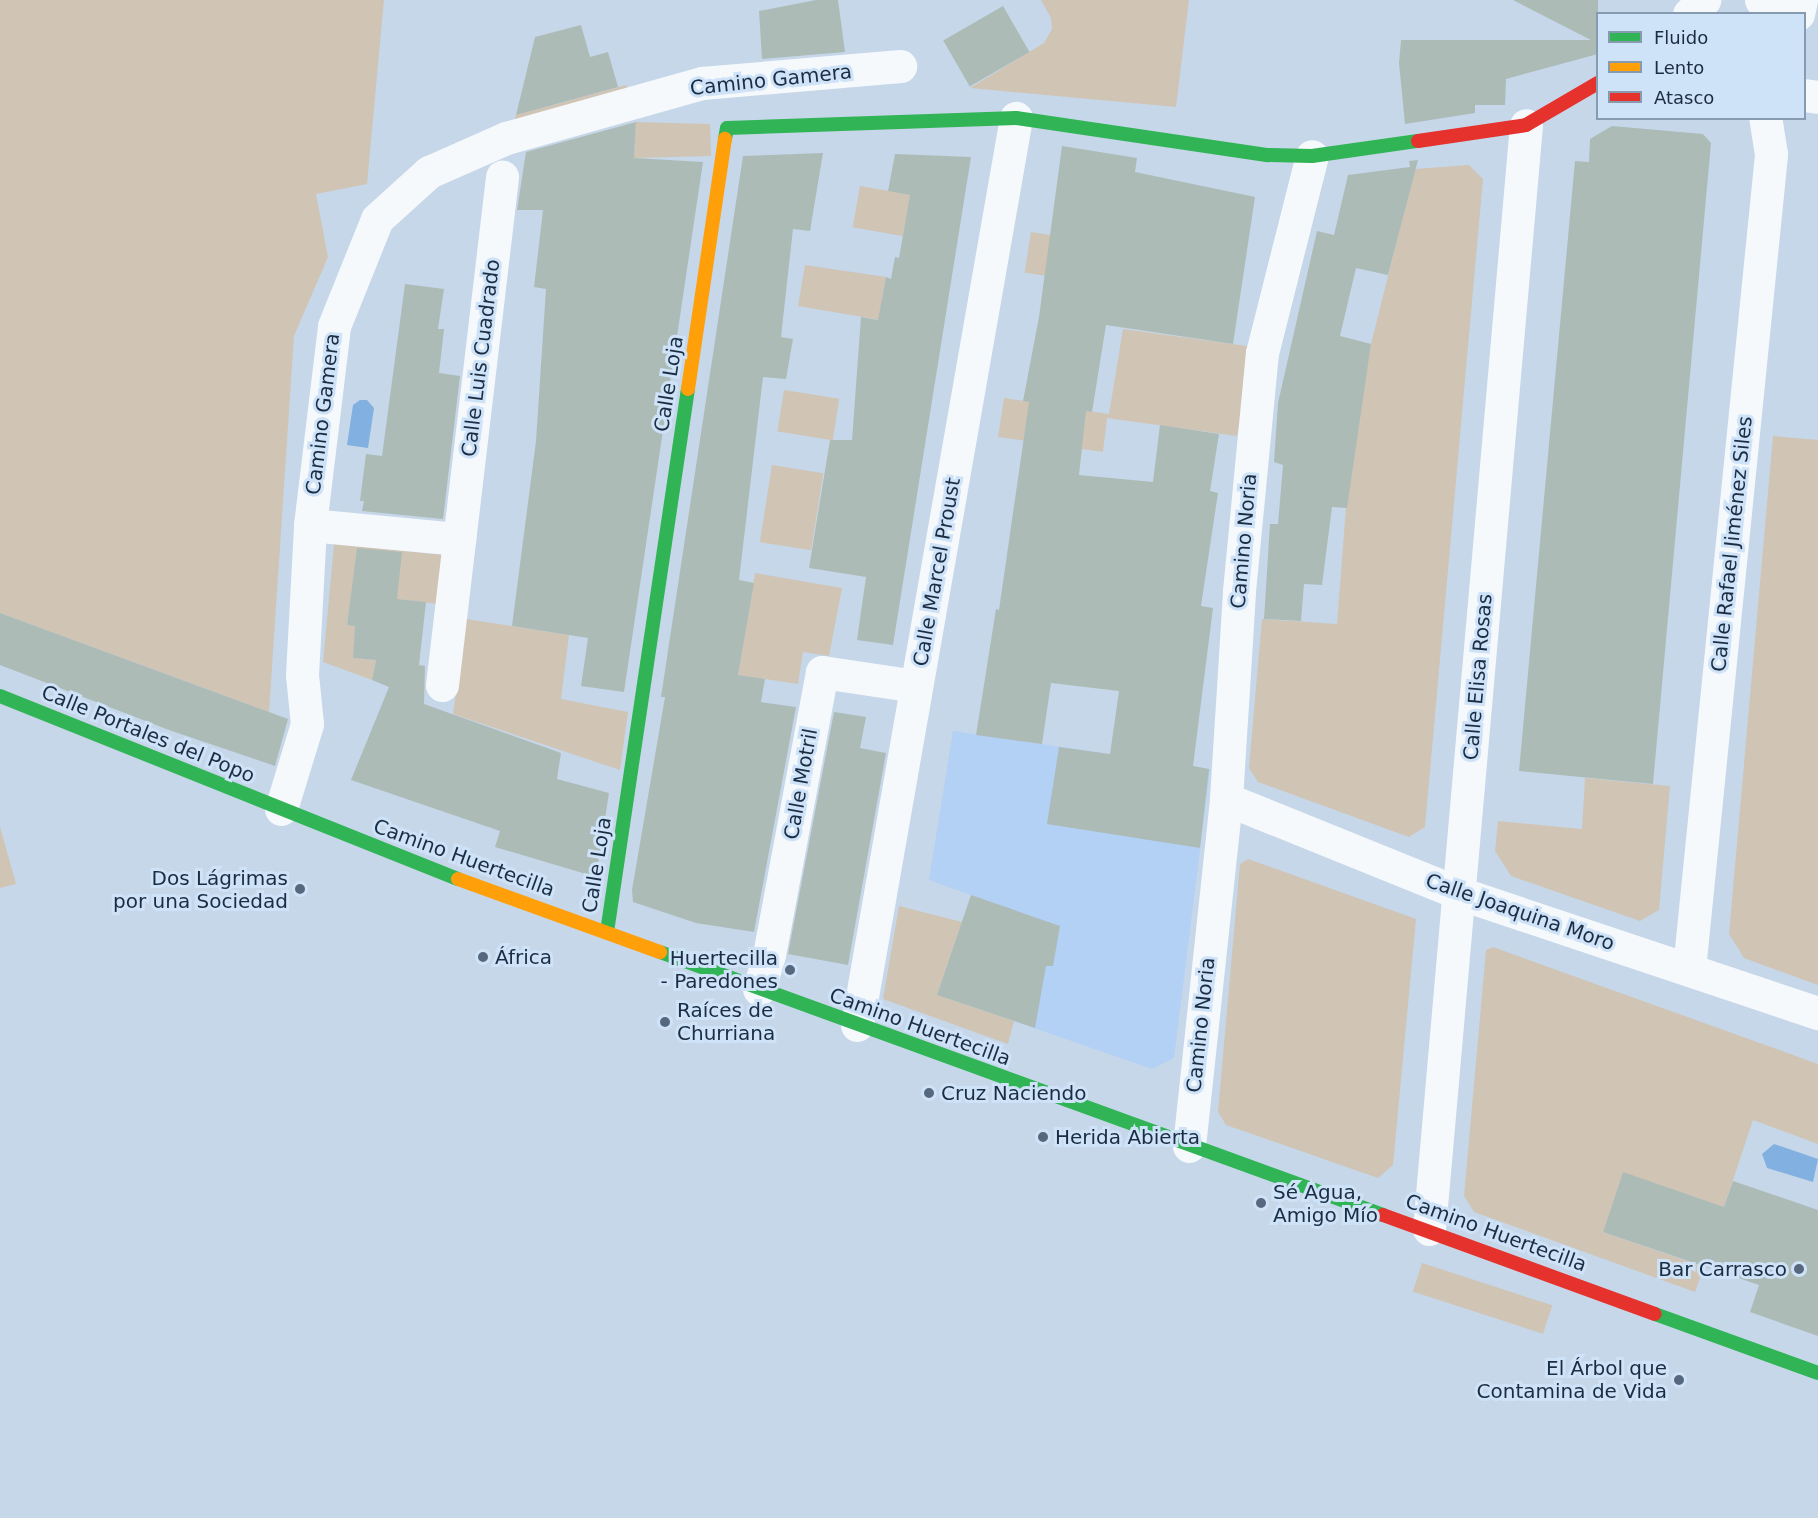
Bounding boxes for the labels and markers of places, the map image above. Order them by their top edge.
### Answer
place label: Dos Lágrimas por una Sociedad [113,866,288,913]
marker: Dos Lágrimas por una Sociedad [293,882,307,896]
place label: África [495,945,552,969]
place label: Huertecilla - Paredones [661,946,778,993]
marker: África [476,950,490,964]
marker: Huertecilla - Paredones [783,963,797,977]
place label: Raíces de Churriana [677,999,775,1046]
marker: Raíces de Churriana [658,1015,672,1029]
place label: Cruz Naciendo [941,1081,1086,1105]
marker: Cruz Naciendo [922,1086,936,1100]
place label: Herida Abierta [1055,1125,1200,1149]
marker: Herida Abierta [1036,1130,1050,1144]
place label: Sé Agua, Amigo Mío [1273,1180,1378,1227]
marker: Sé Agua, Amigo Mío [1254,1196,1268,1210]
place label: Bar Carrasco [1658,1257,1787,1281]
marker: Bar Carrasco [1792,1262,1806,1276]
place label: El Árbol que Contamina de Vida [1477,1356,1667,1403]
marker: El Árbol que Contamina de Vida [1672,1373,1686,1387]

